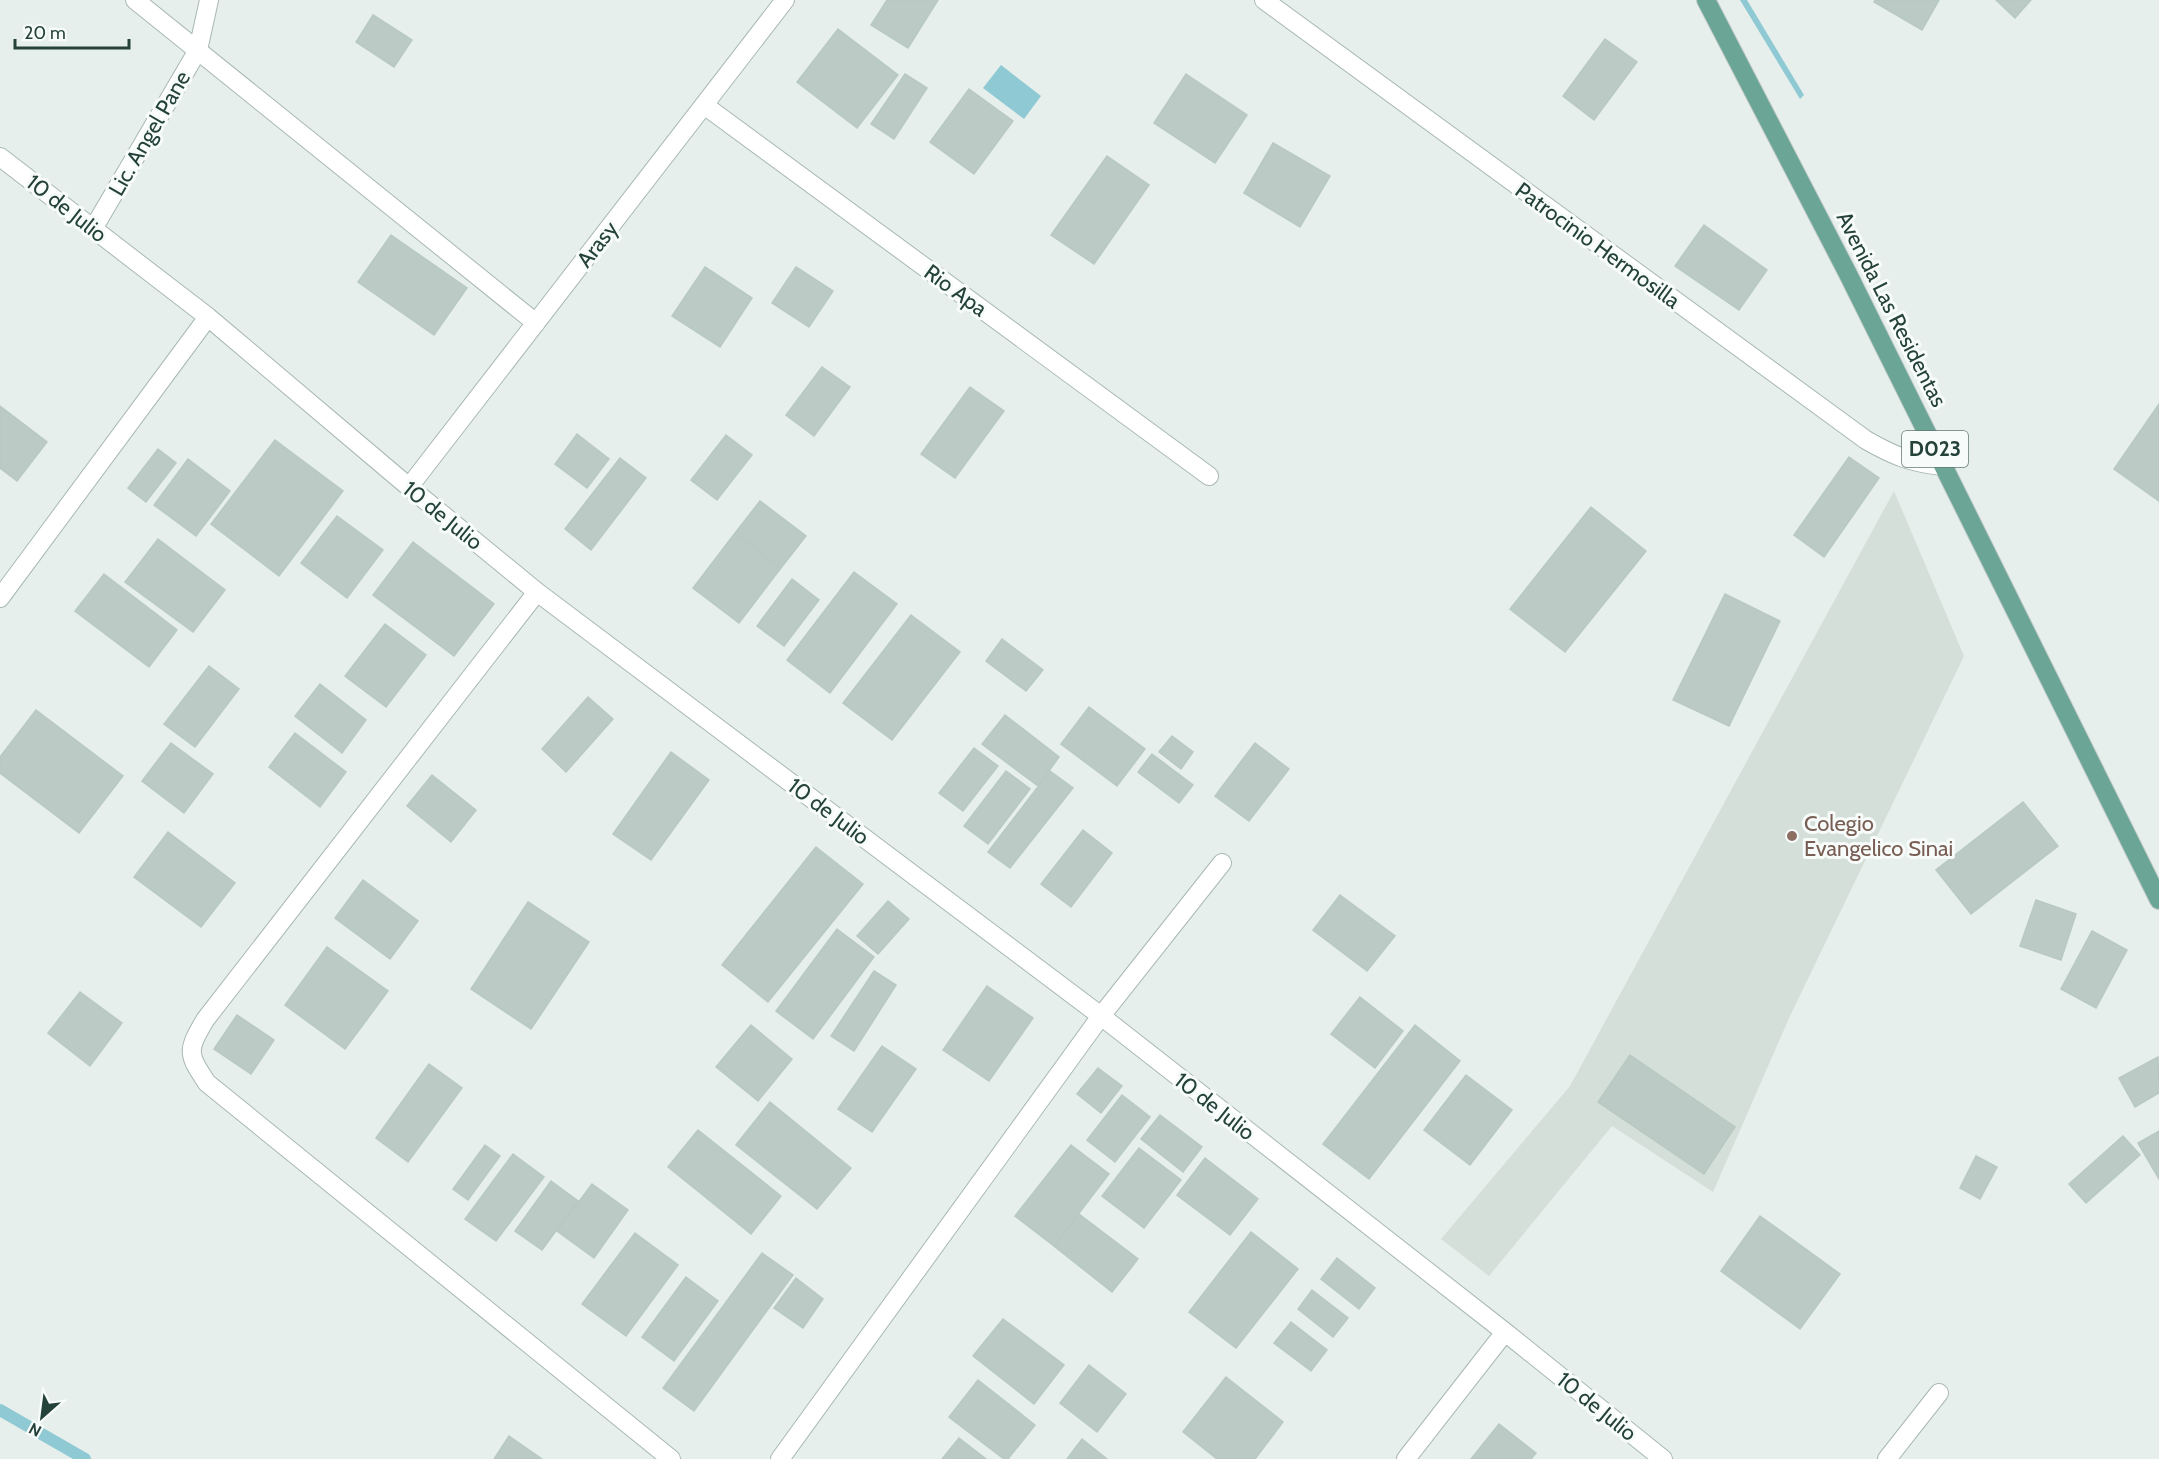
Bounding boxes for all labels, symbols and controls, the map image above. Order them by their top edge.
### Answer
scale bar [15,12,129,50]
text: 20 m [24,22,66,44]
street label: Lic. Angel Pane [103,66,196,201]
street label: 10 de Julio [21,169,112,248]
street label: Patrocinio Hermosilla [1510,177,1686,314]
street label: Avenida Las Residentas [1831,207,1953,411]
street label: Arasy [571,216,624,273]
street label: Rio Apa [919,259,993,323]
road number: D023 [1902,431,1968,467]
street label: 10 de Julio [397,475,488,556]
street label: 10 de Julio [783,772,875,851]
place label: Colegio Evangelico Sinai [1804,810,1953,862]
marker: Colegio Evangelico Sinai [1785,829,1799,843]
street label: 10 de Julio [1169,1067,1260,1146]
street label: 10 de Julio [1551,1366,1642,1447]
north arrow [12,1387,72,1447]
text: N [26,1419,45,1441]

